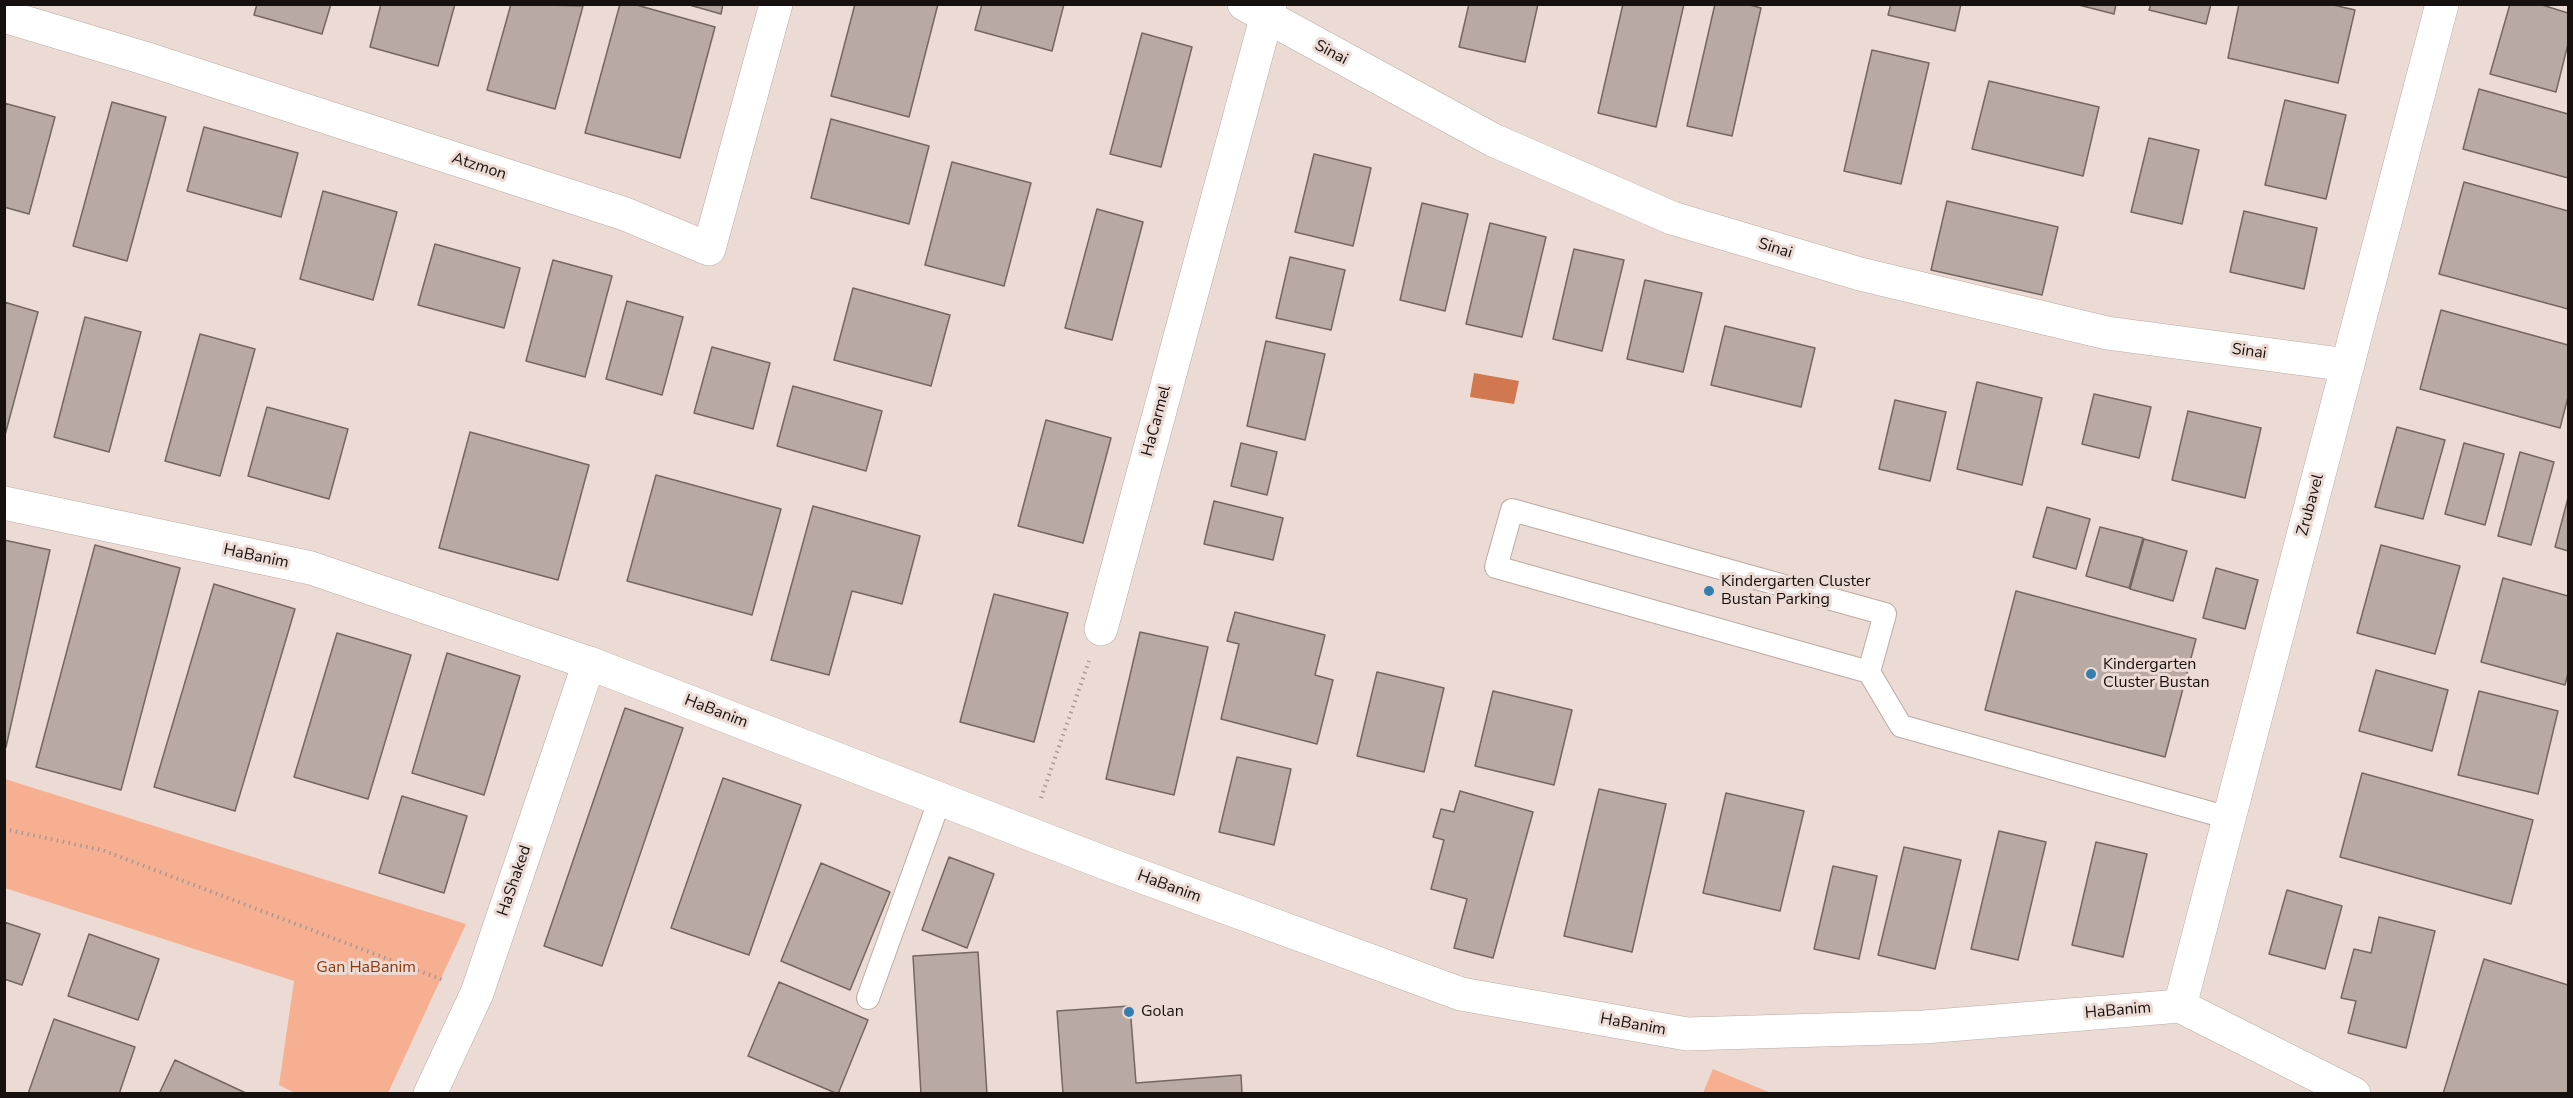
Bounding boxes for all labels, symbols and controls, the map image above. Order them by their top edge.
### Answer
street label: Sinai [1311,36,1351,70]
street label: Atzmon [449,149,509,185]
street label: Sinai [1756,235,1794,263]
street label: Sinai [2230,340,2268,364]
street label: HaCarmel [1138,384,1176,458]
street label: Zrubavel [2294,472,2328,538]
street label: HaBanim [222,541,290,573]
place label: Kindergarten Cluster Bustan Parking [1721,572,1870,610]
marker: Kindergarten Cluster Bustan Parking [1702,584,1716,598]
place label: Kindergarten Cluster Bustan [2103,655,2210,693]
marker: Kindergarten Cluster Bustan [2084,667,2098,681]
street label: HaBanim [682,691,750,733]
street label: HaShaked [494,843,536,919]
street label: HaBanim [1134,867,1204,907]
park label: Gan HaBanim [316,958,416,978]
street label: HaBanim [2084,999,2152,1023]
place label: Golan [1141,1002,1184,1022]
marker: Golan [1122,1005,1136,1019]
street label: HaBanim [1599,1010,1667,1040]

